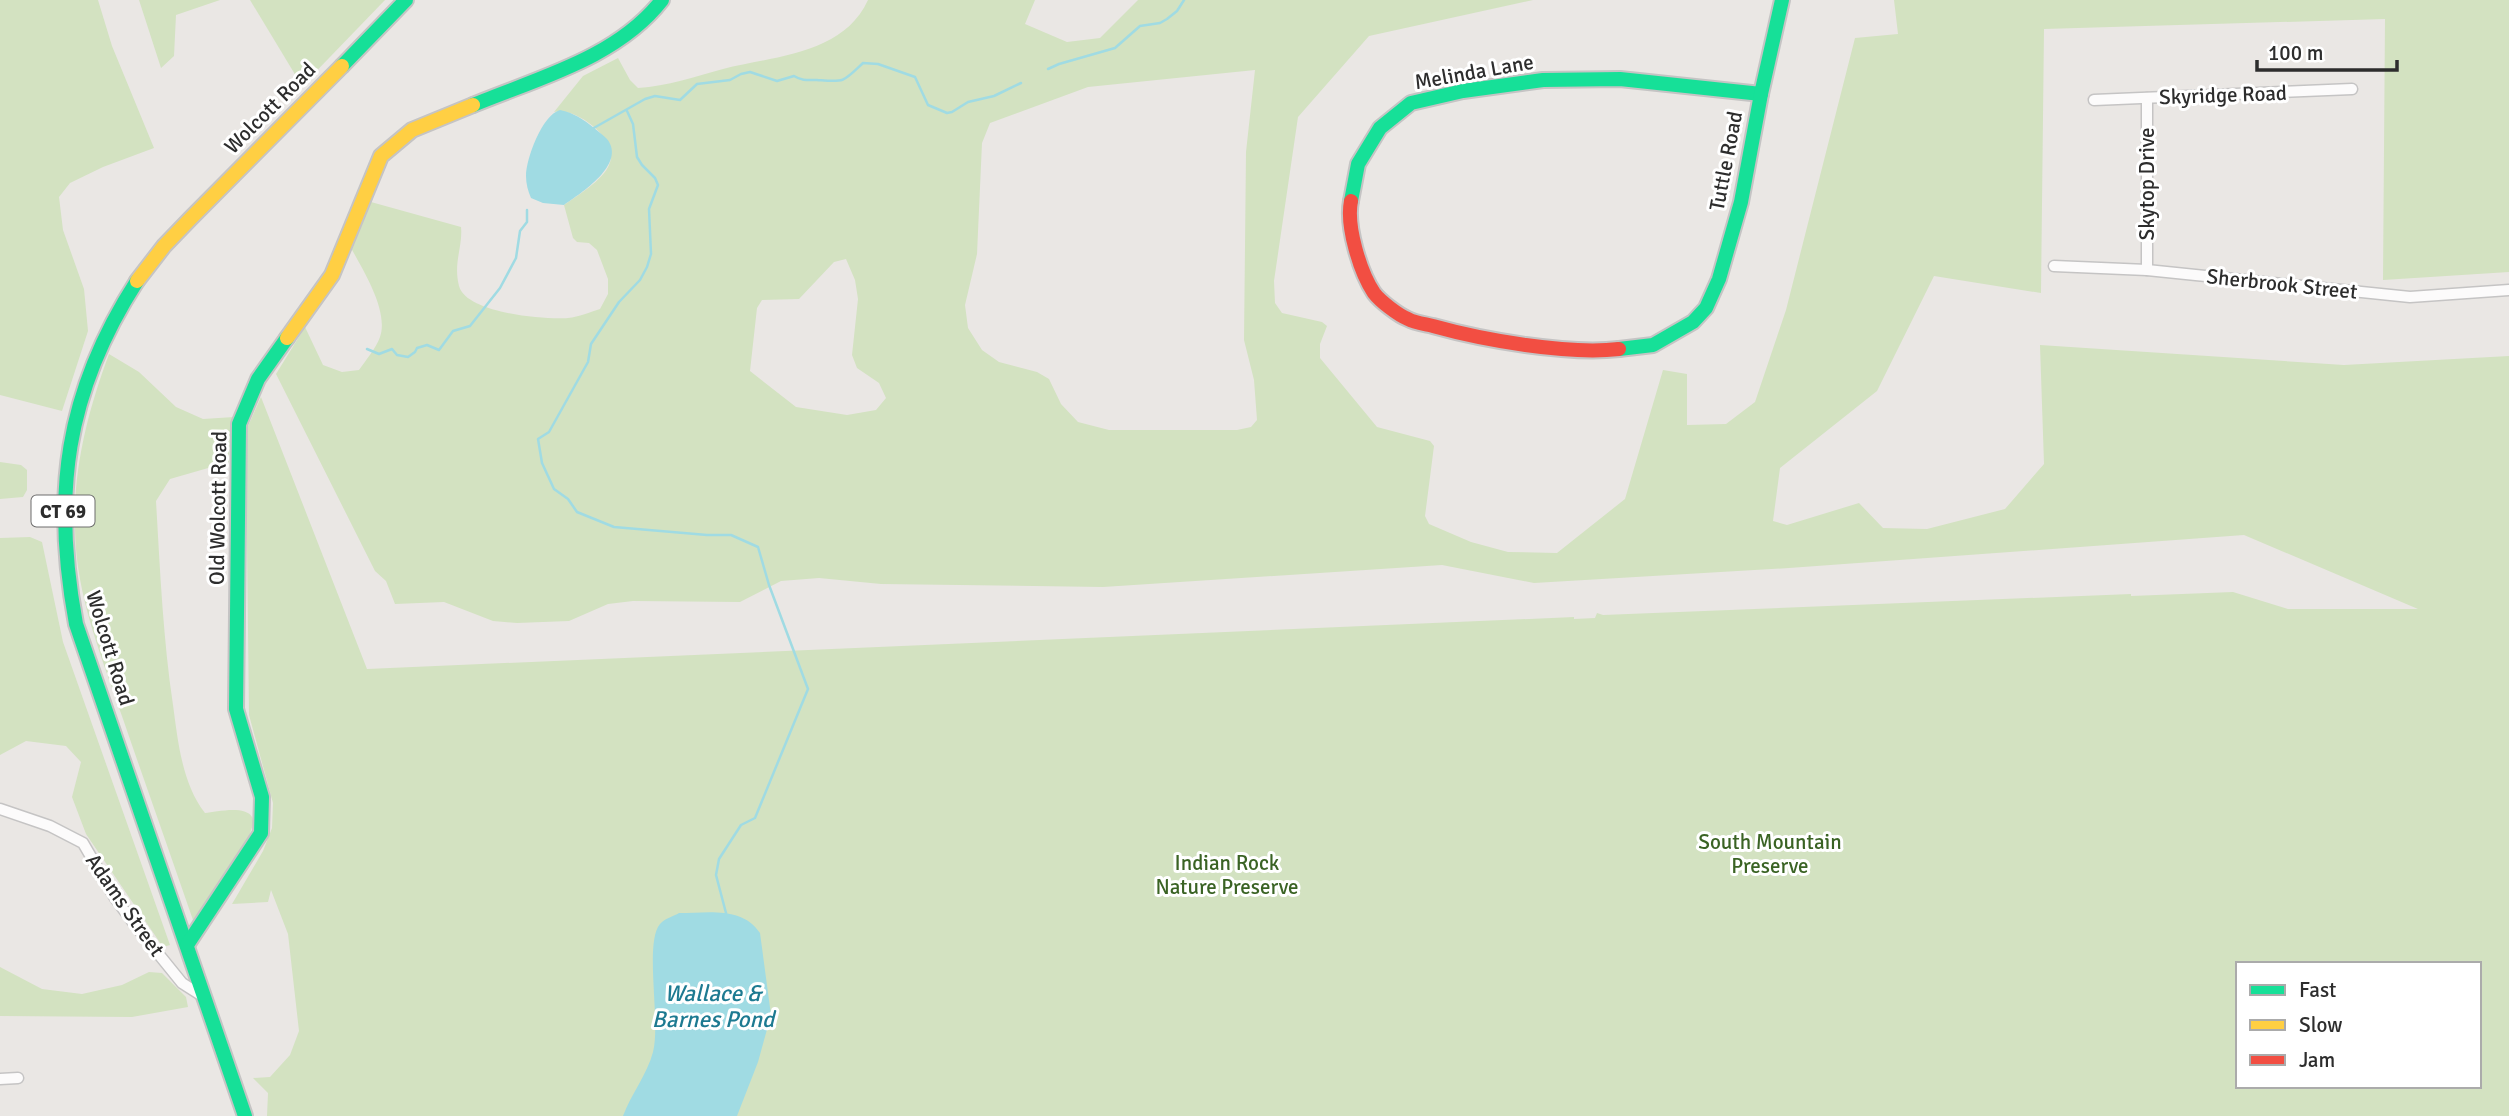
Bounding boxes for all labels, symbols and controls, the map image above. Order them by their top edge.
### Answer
scale bar [2257,28,2397,72]
text: 100 m [2268,40,2323,66]
street label: Melinda Lane [1412,49,1536,95]
street label: Wolcott Road [219,57,321,159]
street label: Skyridge Road [2159,80,2287,110]
street label: Tuttle Road [1704,109,1748,213]
street label: Skytop Drive [2134,127,2160,241]
street label: Sherbrook Street [2205,263,2359,305]
street label: Old Wolcott Road [204,431,232,585]
road number: CT 69 [32,496,94,526]
street label: Wolcott Road [80,587,140,709]
park label: South Mountain Preserve [1698,829,1842,879]
street label: Adams Street [80,849,170,961]
park label: Indian Rock Nature Preserve [1155,850,1299,900]
legend [2236,962,2481,1088]
text: Fast [2299,977,2336,1003]
water label: Wallace & Barnes Pond [652,979,777,1034]
text: Slow [2299,1012,2343,1038]
text: Jam [2299,1047,2335,1073]

